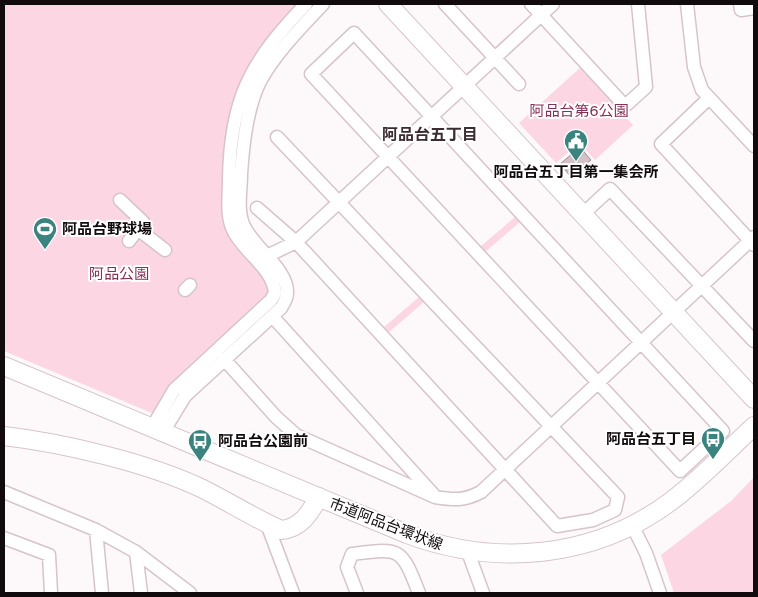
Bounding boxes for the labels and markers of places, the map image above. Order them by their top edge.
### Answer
public building icon: 阿品台五丁目第一集会所 [563,128,589,162]
place label: 阿品台五丁目第一集会所 [493,162,659,180]
sports icon: 阿品台野球場 [32,216,58,250]
place label: 阿品台野球場 [62,219,152,237]
bus stop icon: 阿品台五丁目 [700,426,726,460]
bus stop icon: 阿品台公園前 [187,428,213,462]
place label: 阿品台五丁目 [606,429,696,447]
place label: 阿品台公園前 [218,431,308,449]

